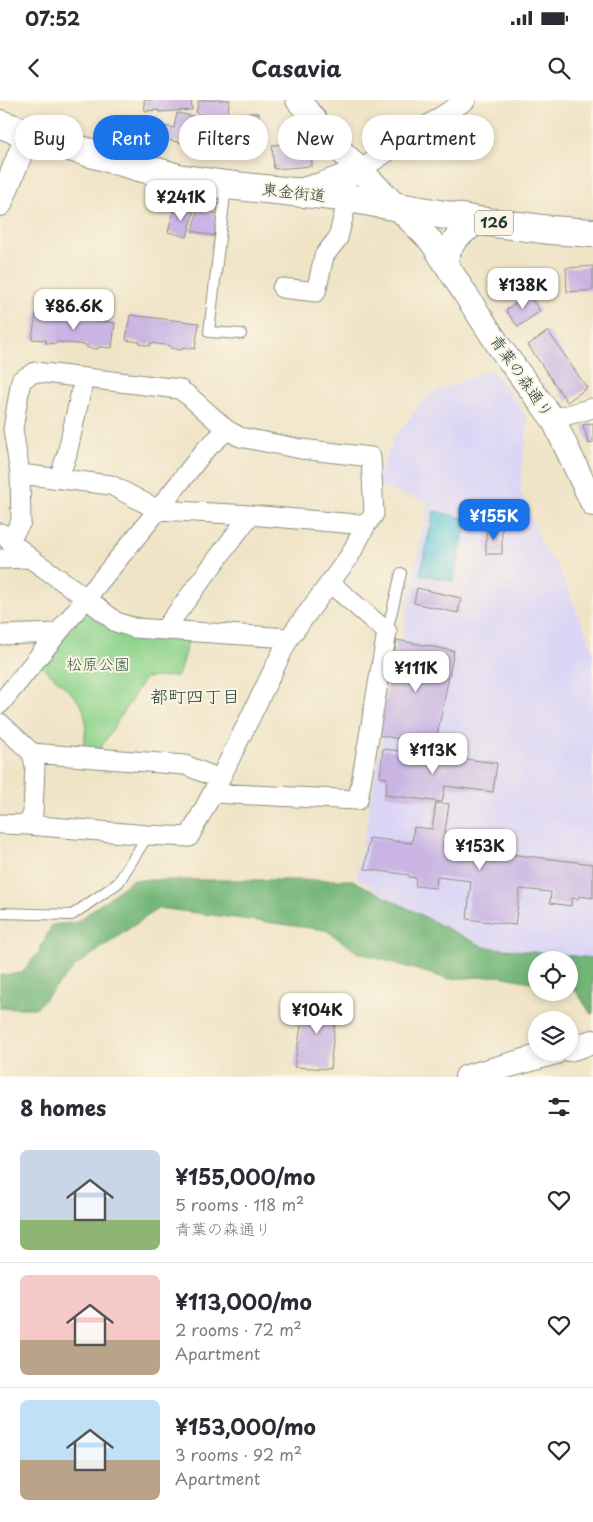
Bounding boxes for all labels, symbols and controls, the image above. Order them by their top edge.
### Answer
text: 07:52 [25,4,80,32]
text: Casavia [251,51,342,84]
icon: back [20,54,48,82]
icon: search [545,54,573,82]
chip: Buy [15,115,83,160]
chip: Rent [93,115,169,160]
chip: Filters [179,115,268,160]
chip: New [278,115,352,160]
chip: Apartment [362,115,494,160]
street label: 東金街道 [261,176,327,206]
pin: ¥241K [146,180,216,222]
text: ¥241K [156,184,206,208]
road number: 126 [475,210,513,236]
pin: ¥138K [488,268,558,310]
text: ¥138K [498,272,548,296]
pin: ¥86.6K [33,288,115,331]
text: ¥86.6K [45,293,103,317]
street label: 青葉の森通り [485,329,560,422]
pin: ¥155K [459,498,529,541]
text: ¥155K [470,503,518,527]
pin: ¥111K [381,650,451,693]
park label: 松原公園 [66,651,130,675]
text: ¥111K [394,655,438,679]
district label: 都町四丁目 [150,682,240,709]
pin: ¥113K [398,732,468,775]
text: ¥113K [409,737,457,761]
pin: ¥153K [445,828,515,871]
text: ¥153K [455,833,505,857]
map controls [528,951,578,1061]
button: locate [528,951,578,1001]
pin: ¥104K [282,992,352,1035]
text: ¥104K [291,997,343,1021]
button: layers [528,1011,578,1061]
text: 8 homes [20,1091,106,1123]
icon: filters [545,1093,573,1121]
text: ¥155,000/mo [175,1160,315,1192]
icon: home [60,1170,120,1230]
icon: heart [545,1186,573,1214]
text: 5 rooms · 118 m² [175,1192,304,1216]
text: 青葉の森通り [175,1216,271,1240]
text: ¥113,000/mo [175,1285,312,1317]
icon: home [60,1295,120,1355]
icon: heart [545,1311,573,1339]
text: 2 rooms · 72 m² [175,1317,302,1341]
text: Apartment [175,1341,260,1365]
text: ¥153,000/mo [175,1410,316,1442]
icon: home [60,1420,120,1480]
icon: heart [545,1436,573,1464]
text: 3 rooms · 92 m² [175,1442,302,1466]
text: Apartment [175,1466,260,1490]

